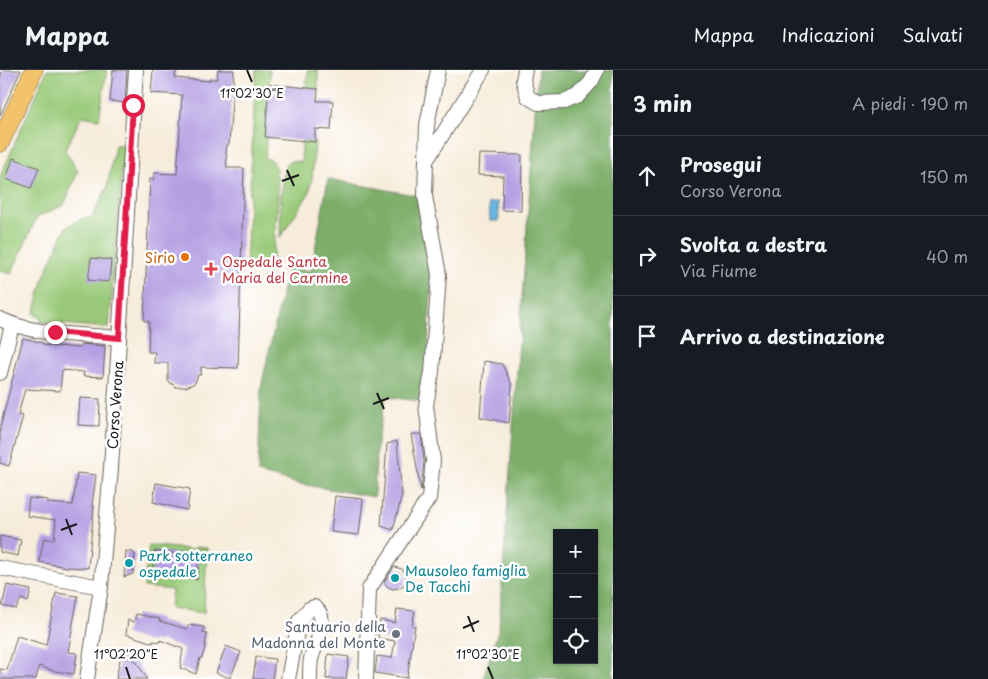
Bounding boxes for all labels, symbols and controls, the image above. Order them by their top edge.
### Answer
text: Mappa [25,17,109,53]
text: Mappa [694,21,754,48]
text: Indicazioni [782,21,875,48]
text: Salvati [903,21,963,48]
text: 11°02'30"E [220,84,284,102]
text: 3 min [633,87,692,119]
text: A piedi · 190 m [852,91,968,115]
route start [122,94,145,117]
text: Prosegui [680,150,762,178]
icon: ahead [633,162,661,190]
text: 150 m [920,164,968,188]
text: Corso Verona [680,178,781,202]
text: Svolta a destra [680,230,827,258]
icon: right [633,242,661,270]
text: 40 m [926,244,968,268]
place label: Sirio [145,247,175,268]
marker: Sirio [179,251,191,263]
place label: Ospedale Santa Maria del Carmine [222,251,349,288]
text: Via Fiume [680,258,757,282]
marker: Ospedale Santa Maria del Carmine [204,262,218,276]
route end [44,321,67,344]
icon: arrive [633,322,661,350]
text: Arrivo a destinazione [680,322,885,350]
street label: Corso Verona [101,360,129,450]
map controls [553,529,598,664]
button: + [553,529,598,574]
place label: Park sotterraneo ospedale [139,545,253,582]
marker: Park sotterraneo ospedale [123,557,135,569]
place label: Mausoleo famiglia De Tacchi [405,560,527,597]
marker: Mausoleo famiglia De Tacchi [389,572,401,584]
button: − [553,574,598,619]
place label: Santuario della Madonna del Monte [251,616,386,653]
button: locate [553,619,598,664]
marker: Santuario della Madonna del Monte [390,628,402,640]
text: 11°02'20"E [94,645,158,663]
text: 11°02'30"E [456,645,520,663]

